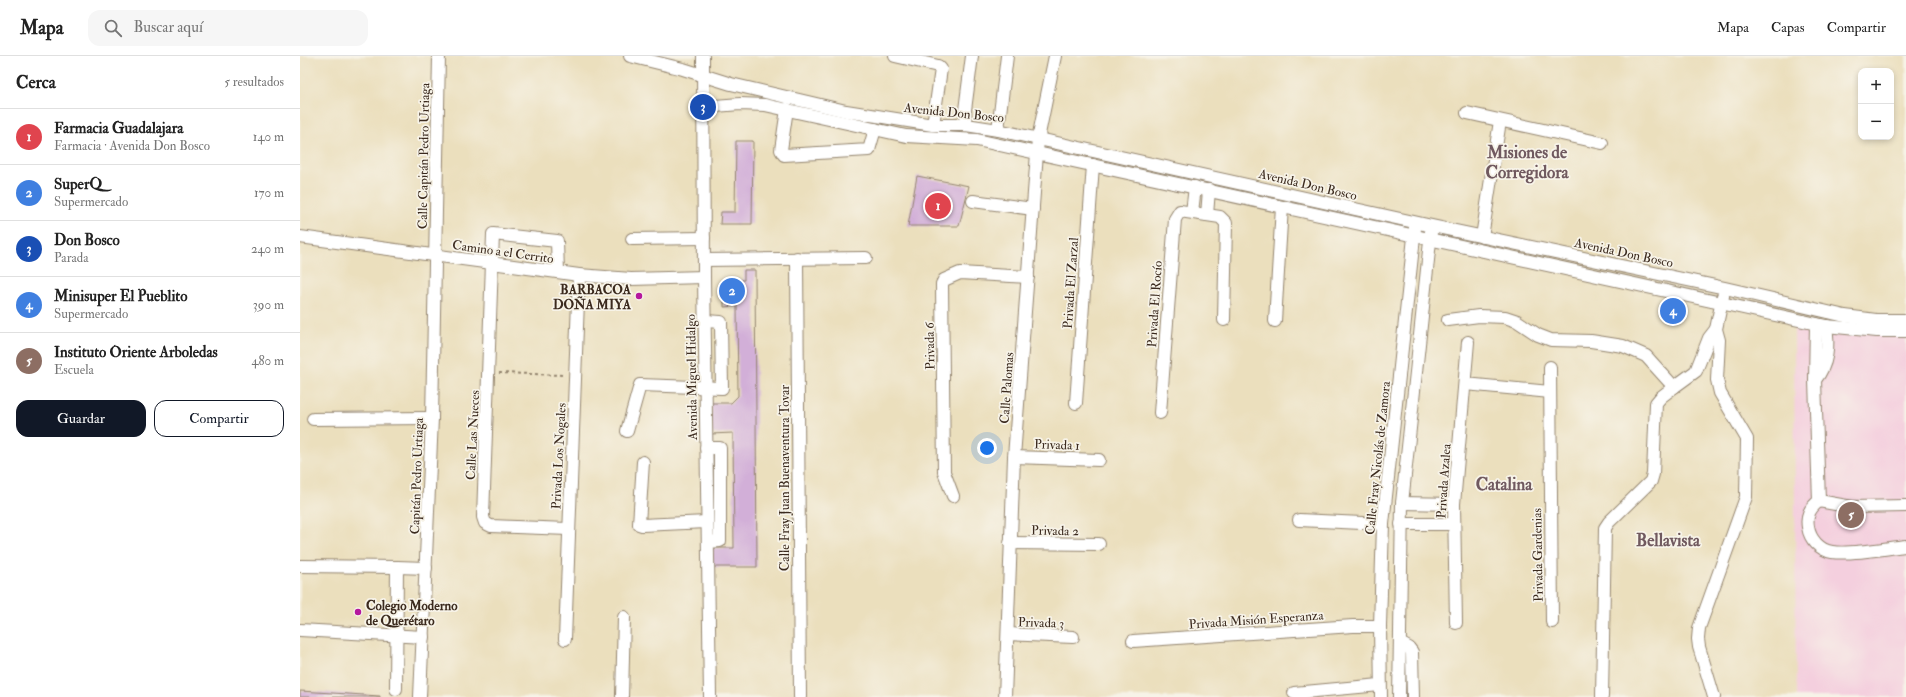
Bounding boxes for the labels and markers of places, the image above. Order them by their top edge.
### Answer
pin: 3 [690,92,716,122]
pin: 1 [925,191,951,221]
pin: 2 [719,276,745,306]
place label: BARBACOA DOÑA MIYA [553,282,632,313]
marker: BARBACOA DOÑA MIYA [634,291,644,301]
pin: 4 [1660,296,1686,326]
pin: 5 [1838,500,1864,530]
place label: Colegio Moderno de Querétaro [366,598,458,629]
marker: Colegio Moderno de Querétaro [353,607,363,617]

